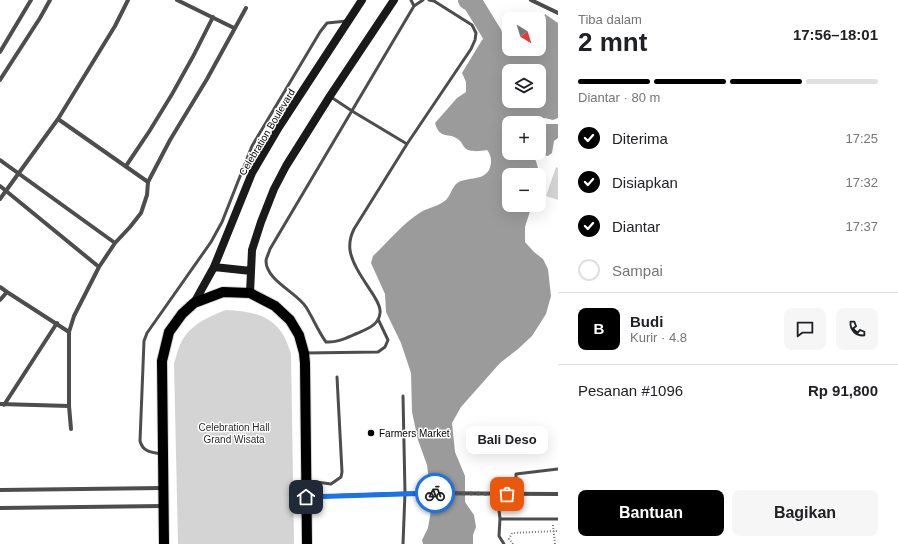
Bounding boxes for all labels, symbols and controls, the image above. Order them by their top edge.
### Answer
north arrow [502,12,546,56]
map controls [502,12,546,212]
text: Tiba dalam [578,12,642,27]
text: 17:56–18:01 [793,26,878,43]
text: 2 mnt [578,27,647,57]
button: layers [502,64,546,108]
street label: Celebration Boulevard [237,87,297,177]
text: Diantar · 80 m [578,90,660,105]
button: + [502,116,546,160]
icon: check [578,127,600,149]
text: Diterima [612,130,668,147]
text: 17:25 [845,131,878,146]
button: − [502,168,546,212]
icon: check [578,171,600,193]
text: Disiapkan [612,174,678,191]
text: 17:32 [845,175,878,190]
icon: check [578,215,600,237]
text: Diantar [612,218,660,235]
text: 17:37 [845,219,878,234]
text: Sampai [612,262,663,279]
button: chat [784,308,826,350]
button: phone [836,308,878,350]
text: Budi [630,313,663,330]
text: B [594,320,604,337]
text: Kurir · 4.8 [630,330,687,345]
text: Pesanan #1096 [578,382,683,399]
text: Rp 91,800 [808,382,878,399]
park label: Celebration Hall Grand Wisata [198,422,270,445]
callout: Bali Deso [466,426,548,454]
marker: Farmers Market [366,428,376,438]
place label: Farmers Market [379,428,450,439]
text: Bali Deso [477,432,537,447]
courier [415,473,455,513]
pin [490,477,524,511]
pin [289,480,323,514]
icon: bike [424,482,446,504]
icon: bag [496,483,518,505]
icon: home [295,486,317,508]
button: Bantuan [578,490,724,536]
button: Bagikan [732,490,878,536]

